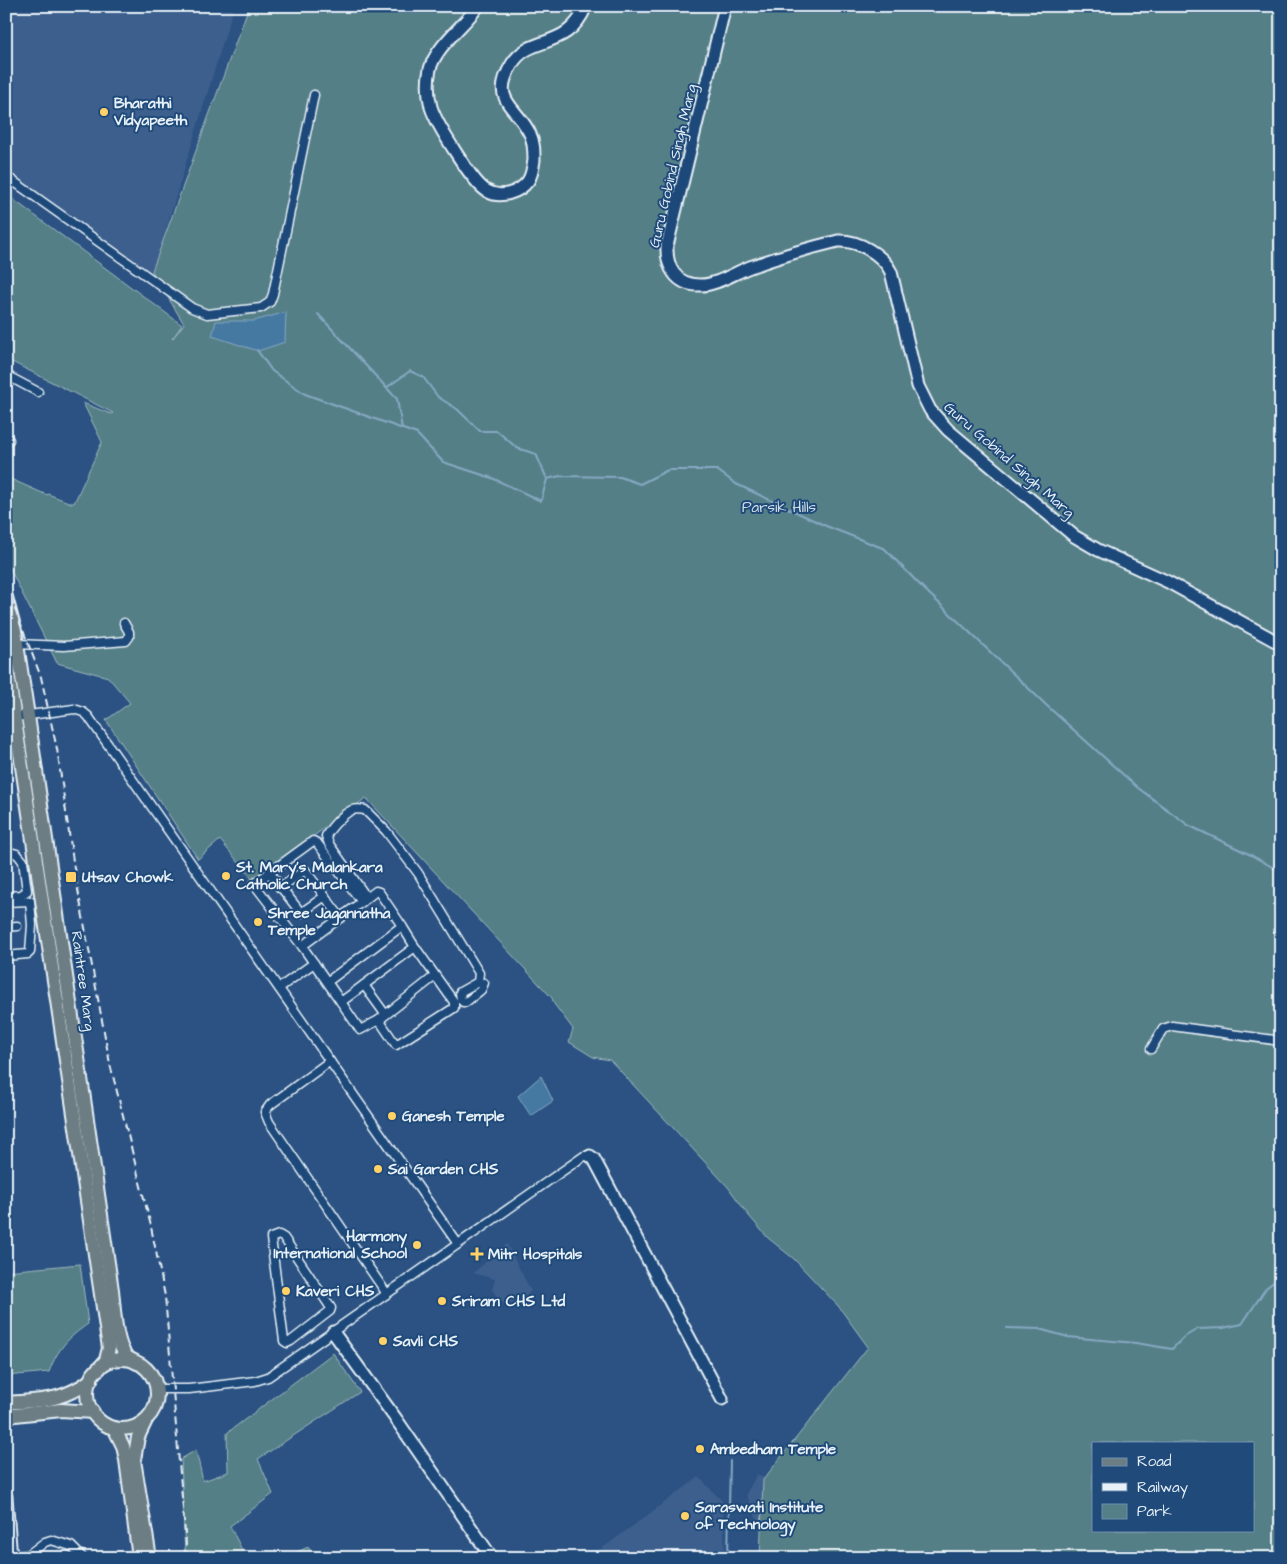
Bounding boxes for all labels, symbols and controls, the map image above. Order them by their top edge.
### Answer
street label: Guru Gobind Singh Marg [644,82,703,250]
place label: Bharathi Vidyapeeth [113,93,188,132]
marker: Bharathi Vidyapeeth [98,106,110,118]
street label: Guru Gobind Singh Marg [938,397,1079,524]
park label: Parsik Hills [742,497,817,518]
place label: St. Mary's Malankara Catholic Church [235,857,383,895]
place label: Utsav Chowk [82,867,174,888]
marker: Utsav Chowk [64,870,78,884]
marker: St. Mary's Malankara Catholic Church [220,870,232,882]
place label: Shree Jagannatha Temple [267,903,391,941]
marker: Shree Jagannatha Temple [252,916,264,928]
street label: Raintree Marg [65,930,100,1033]
place label: Ganesh Temple [402,1106,505,1127]
marker: Ganesh Temple [386,1110,398,1122]
place label: Sai Garden CHS [387,1159,499,1180]
marker: Sai Garden CHS [372,1163,384,1175]
place label: Harmony International School [274,1226,408,1264]
marker: Harmony International School [411,1239,423,1251]
place label: Mitr Hospitals [488,1244,583,1265]
marker: Mitr Hospitals [470,1247,484,1261]
place label: Kaveri CHS [296,1281,375,1302]
marker: Kaveri CHS [280,1285,292,1297]
place label: Sriram CHS Ltd [451,1291,566,1312]
marker: Sriram CHS Ltd [436,1295,448,1307]
place label: Savli CHS [392,1331,458,1352]
marker: Savli CHS [377,1335,389,1347]
place label: Ambedham Temple [710,1439,836,1460]
legend [1092,1442,1254,1532]
marker: Ambedham Temple [694,1443,706,1455]
text: Road [1137,1451,1172,1472]
text: Railway [1137,1477,1188,1499]
place label: Saraswati Institute of Technology [694,1497,823,1537]
text: Park [1137,1501,1172,1522]
marker: Saraswati Institute of Technology [679,1510,691,1522]

